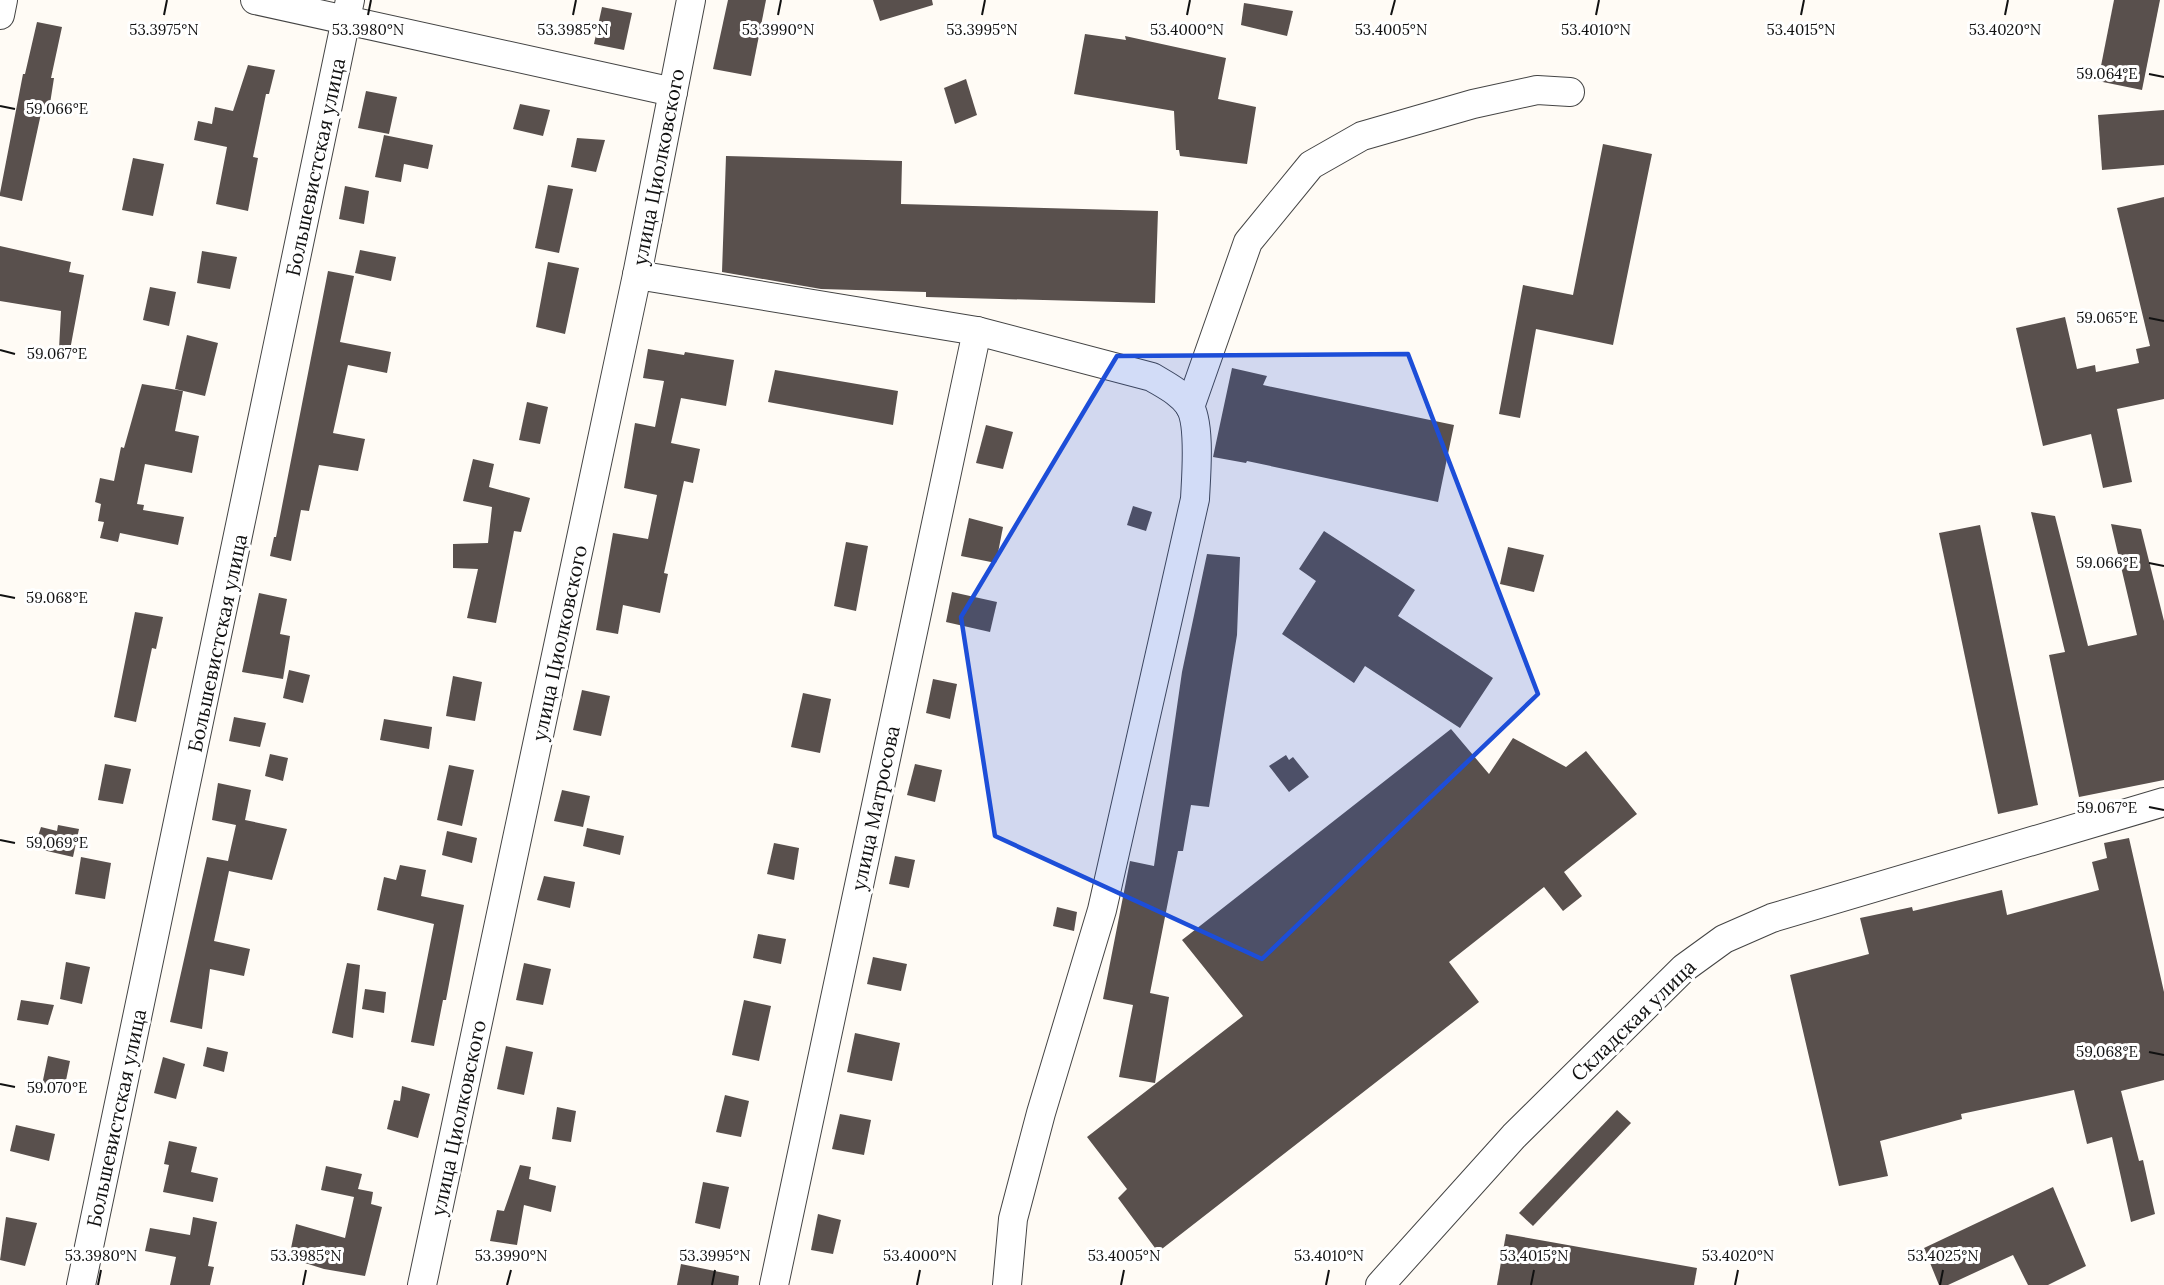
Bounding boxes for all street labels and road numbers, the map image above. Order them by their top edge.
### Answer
street label: Большевистская улица [280,56,350,278]
street label: улица Циолковского [627,66,689,268]
street label: Большевистская улица [182,532,252,754]
street label: улица Циолковского [526,543,592,743]
street label: улица Матросова [845,723,905,893]
street label: Складская улица [1565,954,1701,1086]
street label: Большевистская улица [81,1007,151,1229]
street label: улица Циолковского [425,1018,491,1218]

